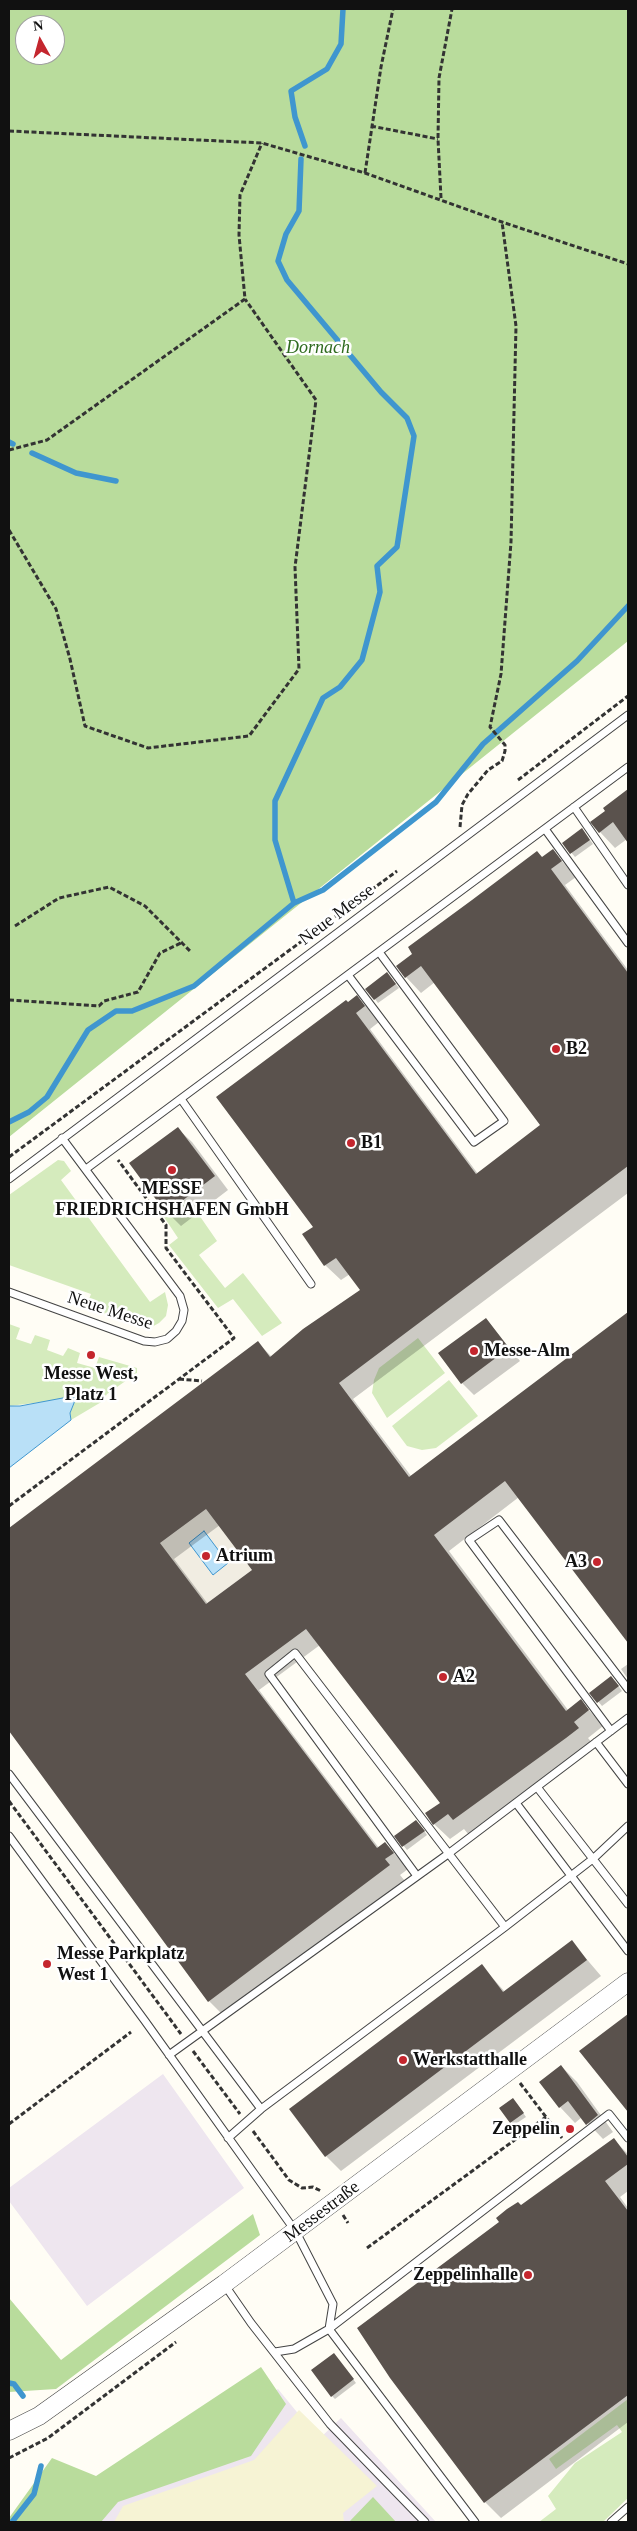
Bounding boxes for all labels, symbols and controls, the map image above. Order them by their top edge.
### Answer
north arrow [15,15,65,65]
text: N [32,18,44,34]
park label: Dornach [286,337,350,359]
street label: Neue Messe [295,880,379,950]
place label: B2 [566,1038,587,1060]
marker: B2 [550,1043,562,1055]
place label: B1 [361,1132,382,1154]
marker: B1 [345,1137,357,1149]
marker: MESSE FRIEDRICHSHAFEN GmbH [166,1164,178,1176]
place label: MESSE FRIEDRICHSHAFEN GmbH [55,1178,289,1220]
street label: Neue Messe [65,1287,155,1335]
place label: Messe-Alm [484,1340,570,1362]
marker: Messe-Alm [468,1345,480,1357]
marker: Messe West, Platz 1 [85,1349,97,1361]
place label: Messe West, Platz 1 [44,1363,138,1406]
place label: Atrium [216,1545,273,1567]
marker: Atrium [200,1550,212,1562]
place label: A3 [565,1551,587,1573]
marker: A3 [591,1556,603,1568]
place label: A2 [453,1666,475,1688]
marker: A2 [437,1671,449,1683]
place label: Messe Parkplatz West 1 [57,1943,184,1986]
marker: Messe Parkplatz West 1 [41,1958,53,1970]
place label: Werkstatthalle [413,2049,527,2071]
marker: Werkstatthalle [397,2054,409,2066]
place label: Zeppelin [492,2118,560,2140]
marker: Zeppelin [564,2123,576,2135]
street label: Messestraße [280,2177,364,2247]
place label: Zeppelinhalle [413,2264,518,2286]
marker: Zeppelinhalle [522,2269,534,2281]

